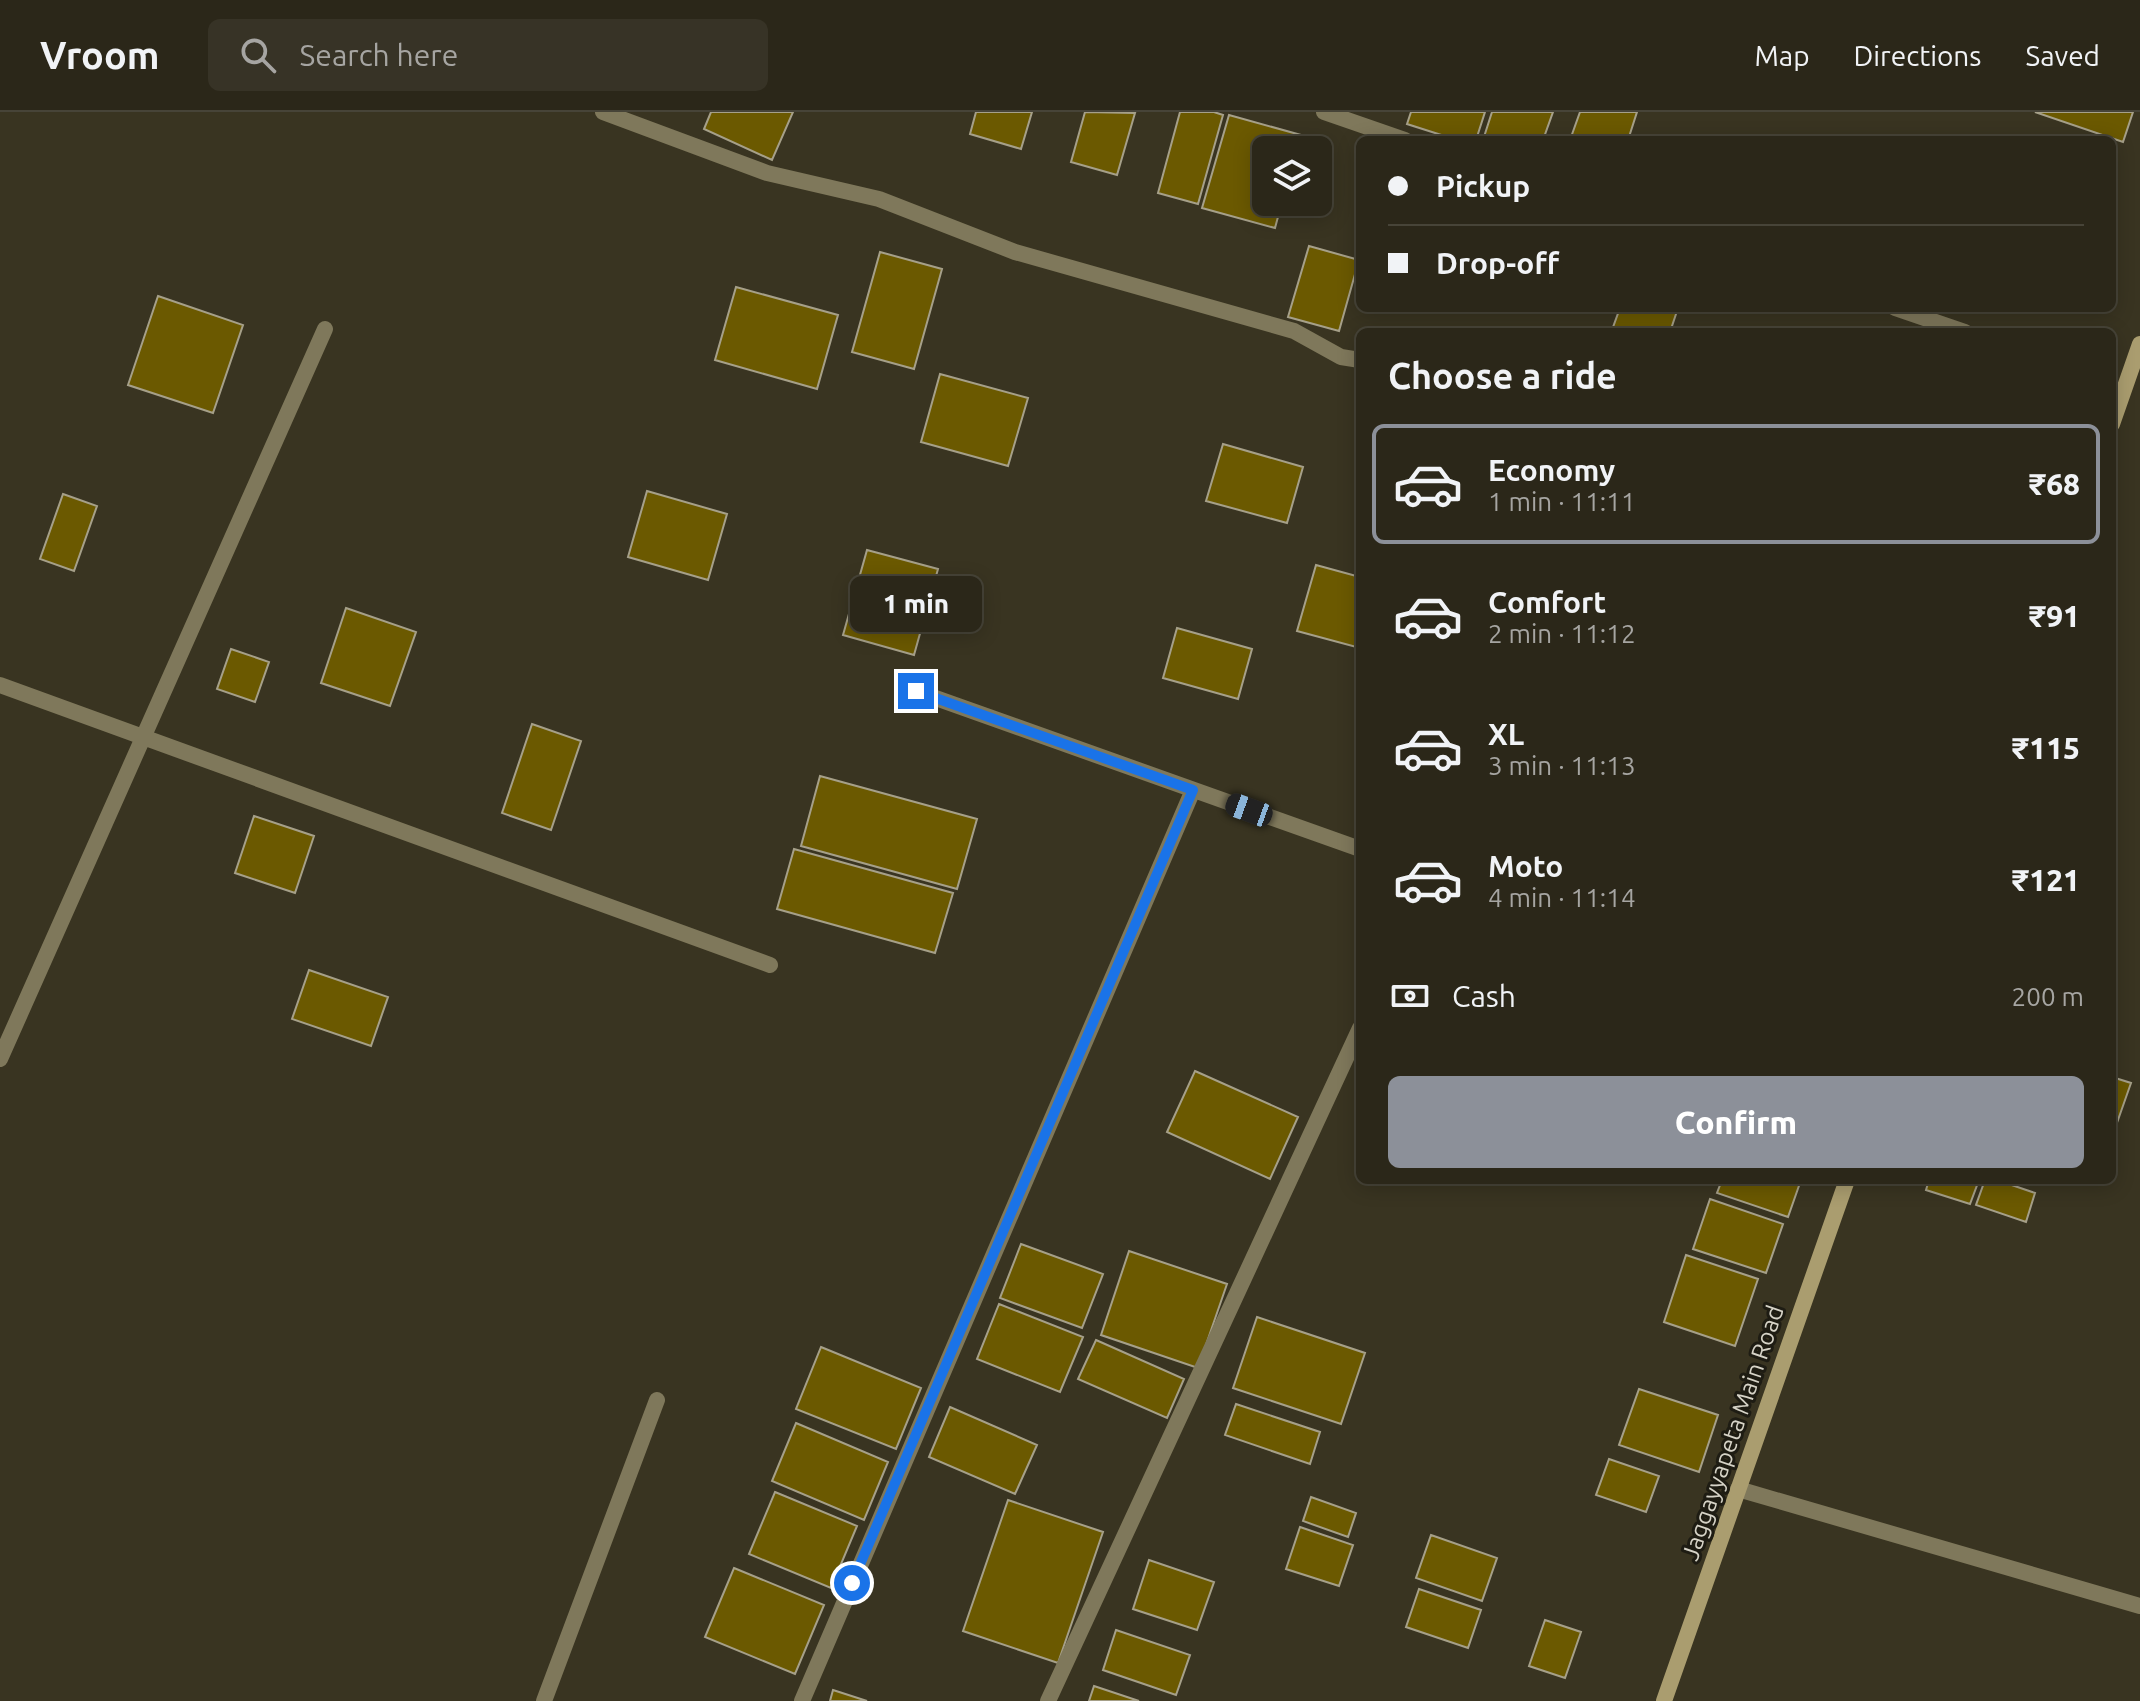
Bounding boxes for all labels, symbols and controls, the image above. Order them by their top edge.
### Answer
search box [208,19,768,91]
icon: search [236,33,280,77]
text: Vroom [40,34,160,76]
text: Search here [300,38,458,72]
text: Map [1754,40,1810,71]
text: Directions [1854,40,1981,71]
text: Saved [2025,40,2100,71]
map controls [1252,136,1332,216]
button: layers [1252,136,1332,216]
text: Pickup [1436,169,1530,203]
text: Drop-off [1436,246,1559,280]
text: Choose a ride [1388,355,1617,396]
icon: car [1392,448,1464,520]
text: Economy [1488,453,1615,487]
text: ₹68 [2029,467,2080,501]
text: 1 min · 11:11 [1488,487,1636,516]
callout: 1 min [850,575,982,631]
icon: car [1392,580,1464,652]
text: Comfort [1488,585,1606,619]
text: 1 min [883,589,949,618]
text: ₹91 [2029,599,2080,633]
text: 2 min · 11:12 [1488,619,1636,648]
route end [898,673,934,709]
icon: car [1392,712,1464,784]
text: XL [1488,717,1524,751]
text: ₹115 [2012,731,2080,765]
text: 3 min · 11:13 [1488,751,1636,780]
car [1222,791,1276,829]
icon: car [1392,844,1464,916]
text: Moto [1488,849,1563,883]
text: ₹121 [2012,863,2080,897]
text: 4 min · 11:14 [1488,883,1636,912]
icon: cash [1388,974,1432,1018]
text: Cash [1452,979,1516,1013]
text: 200 m [2012,982,2084,1011]
button: Confirm [1388,1076,2084,1168]
street label: Jaggayyapeta Main Road [1676,1302,1789,1564]
route start [834,1565,870,1601]

